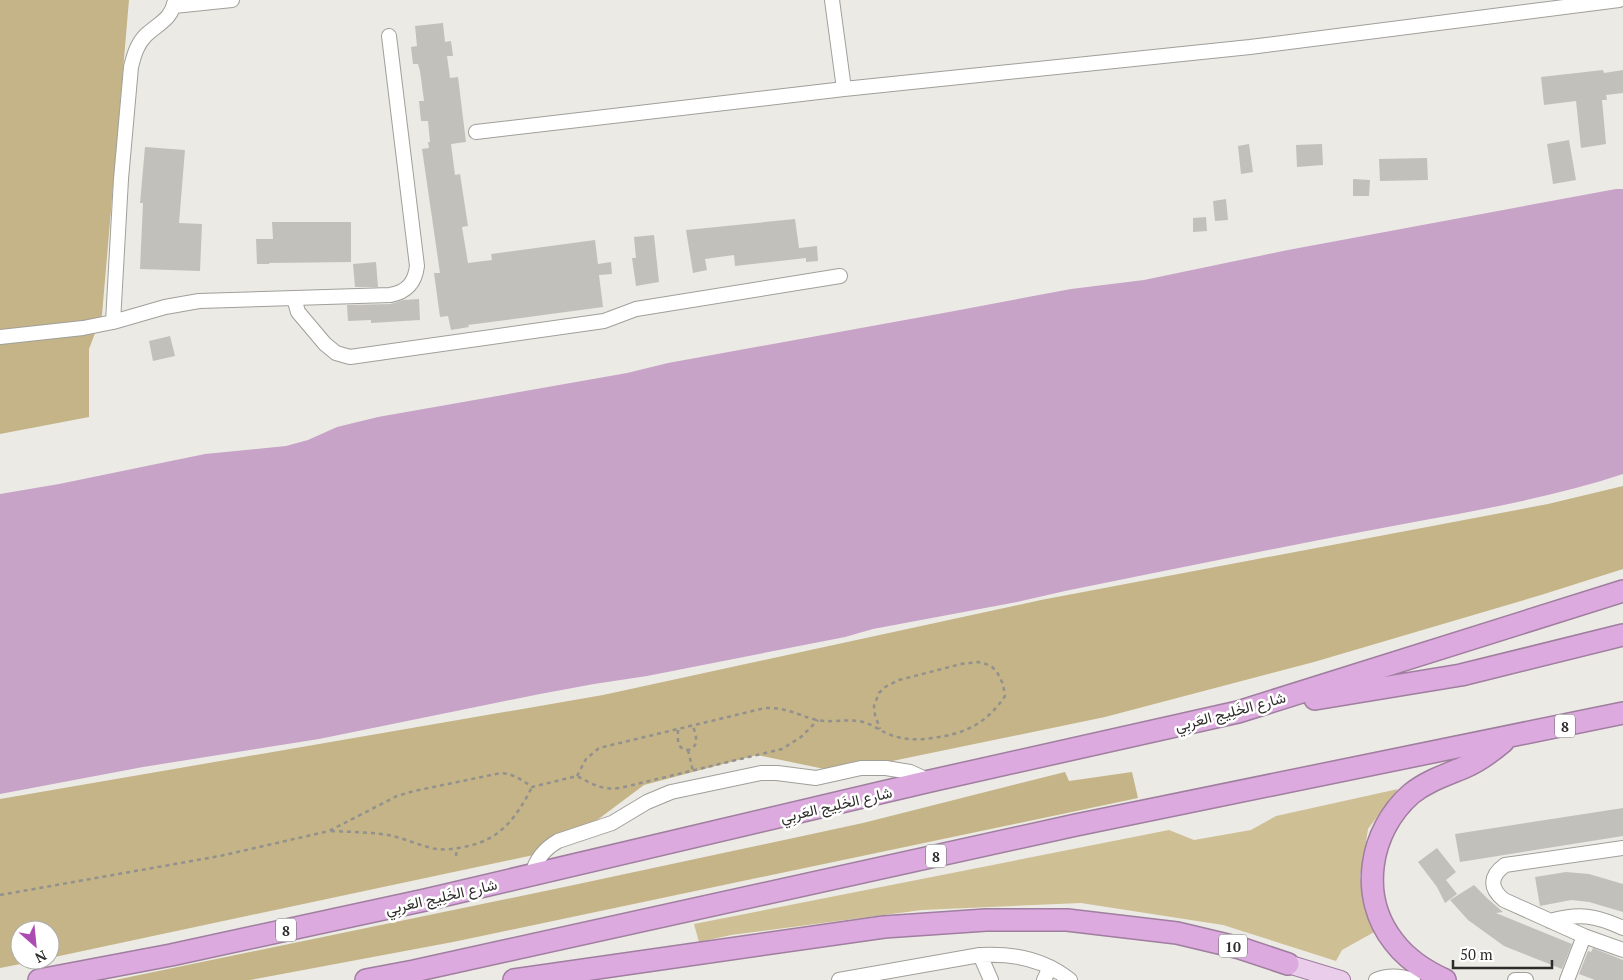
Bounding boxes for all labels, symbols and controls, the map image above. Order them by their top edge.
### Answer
street label: شارع الخَلِيج العَربِي [1172,687,1289,739]
road number: 8 [1555,714,1575,738]
street label: شارع الخَلِيج العَربِي [778,781,895,830]
road number: 8 [926,844,946,868]
street label: شارع الخَلِيج العَربِي [383,873,500,922]
road number: 8 [276,918,296,942]
north arrow [10,920,60,970]
road number: 10 [1219,934,1247,958]
scale bar [1453,938,1552,970]
text: 50 m [1460,944,1493,964]
text: N [32,946,50,968]

